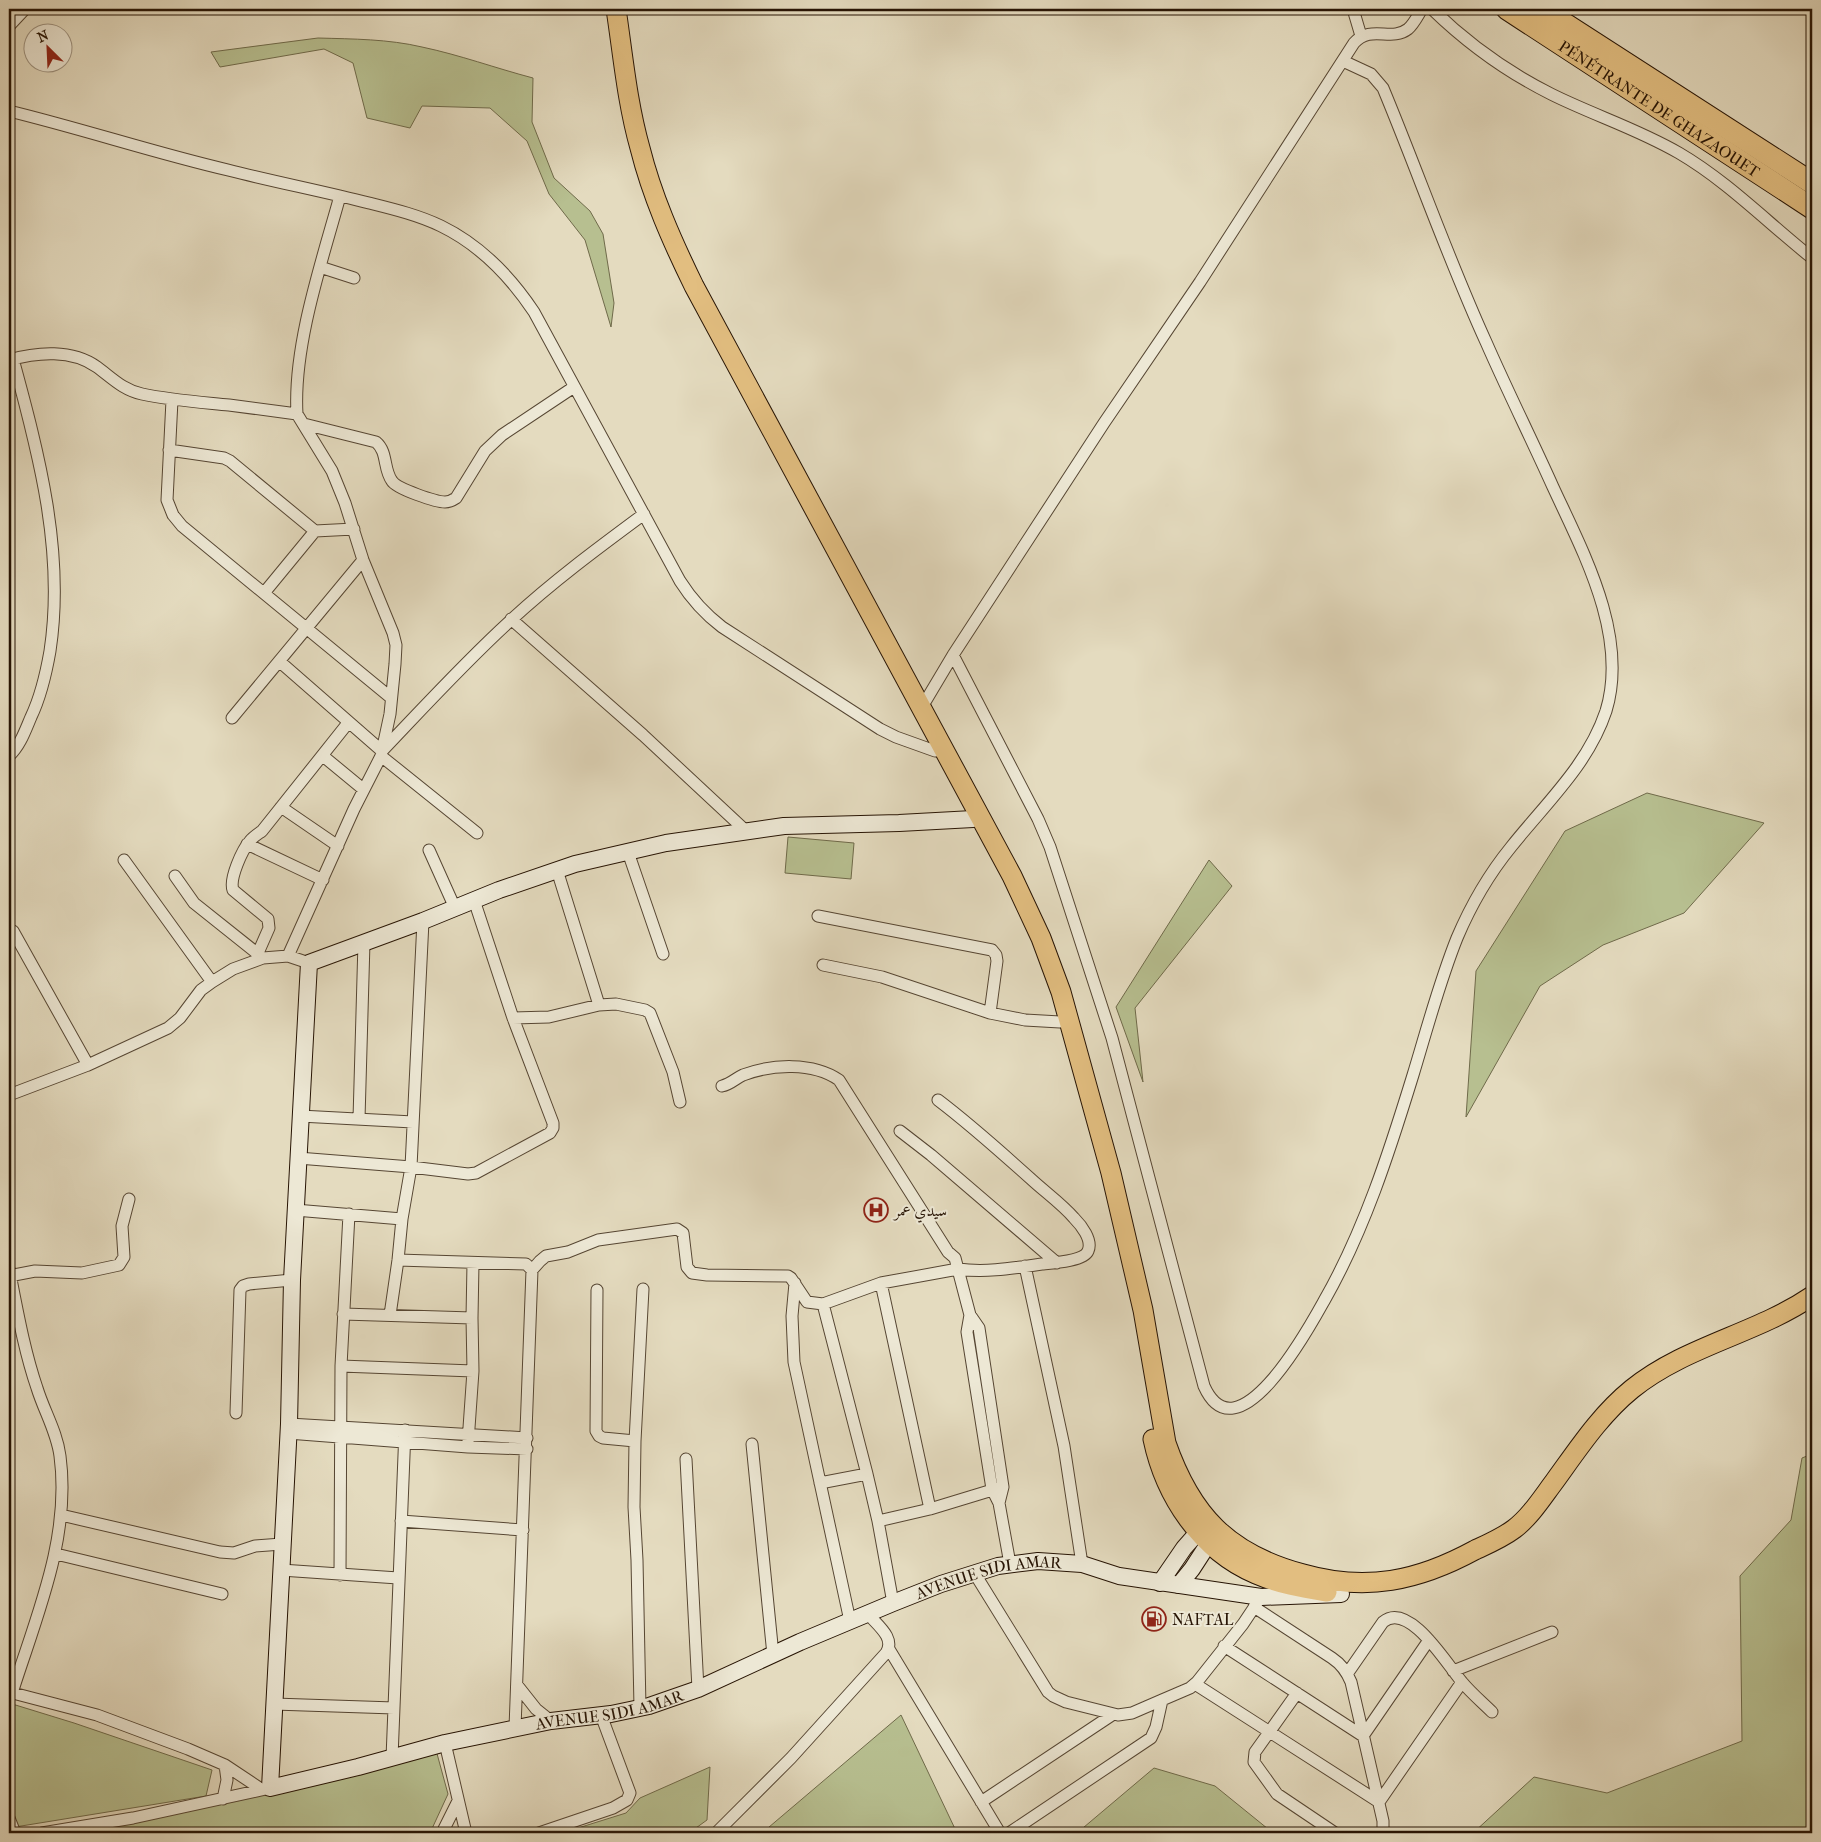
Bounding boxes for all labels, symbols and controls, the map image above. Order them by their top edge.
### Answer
north arrow [22,22,72,72]
text: N [35,27,52,47]
street label: PÉNÉTRANTE DE GHAZAOUET [1555,36,1764,181]
hospital icon: سيدي عمر [863,1197,889,1223]
place label: سيدي عمر [892,1201,947,1223]
street label: AVENUE SIDI AMAR [912,1551,1064,1603]
fuel station icon: NAFTAL [1141,1606,1167,1632]
place label: NAFTAL [1172,1610,1234,1629]
street label: AVENUE SIDI AMAR [533,1685,687,1734]

